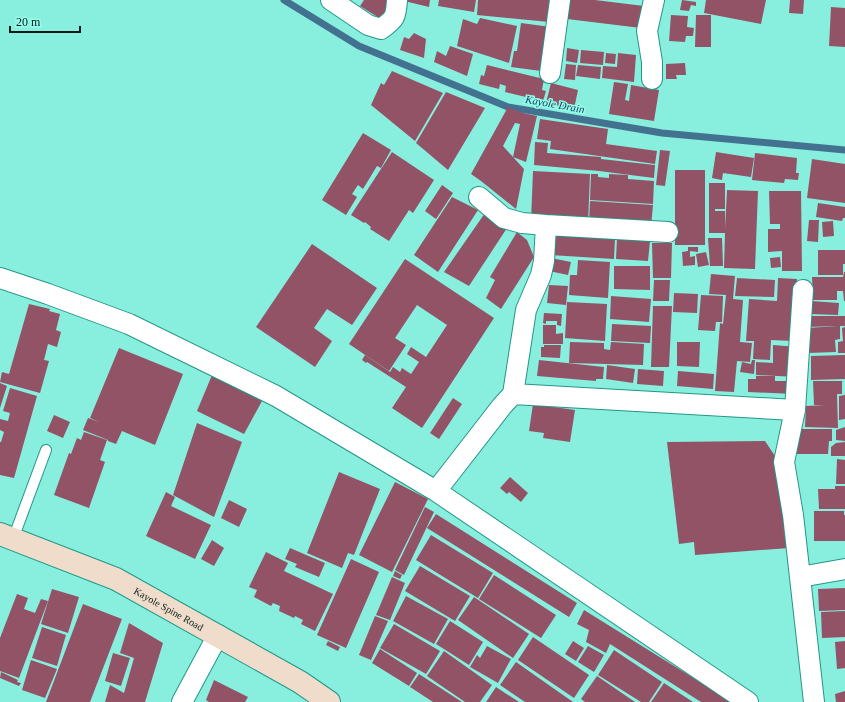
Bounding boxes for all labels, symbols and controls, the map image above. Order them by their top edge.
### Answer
scale bar [10,8,80,34]
text: 20 m [16,15,41,29]
water label: Kayole Drain [523,93,586,115]
street label: Kayole Spine Road [132,585,205,633]

